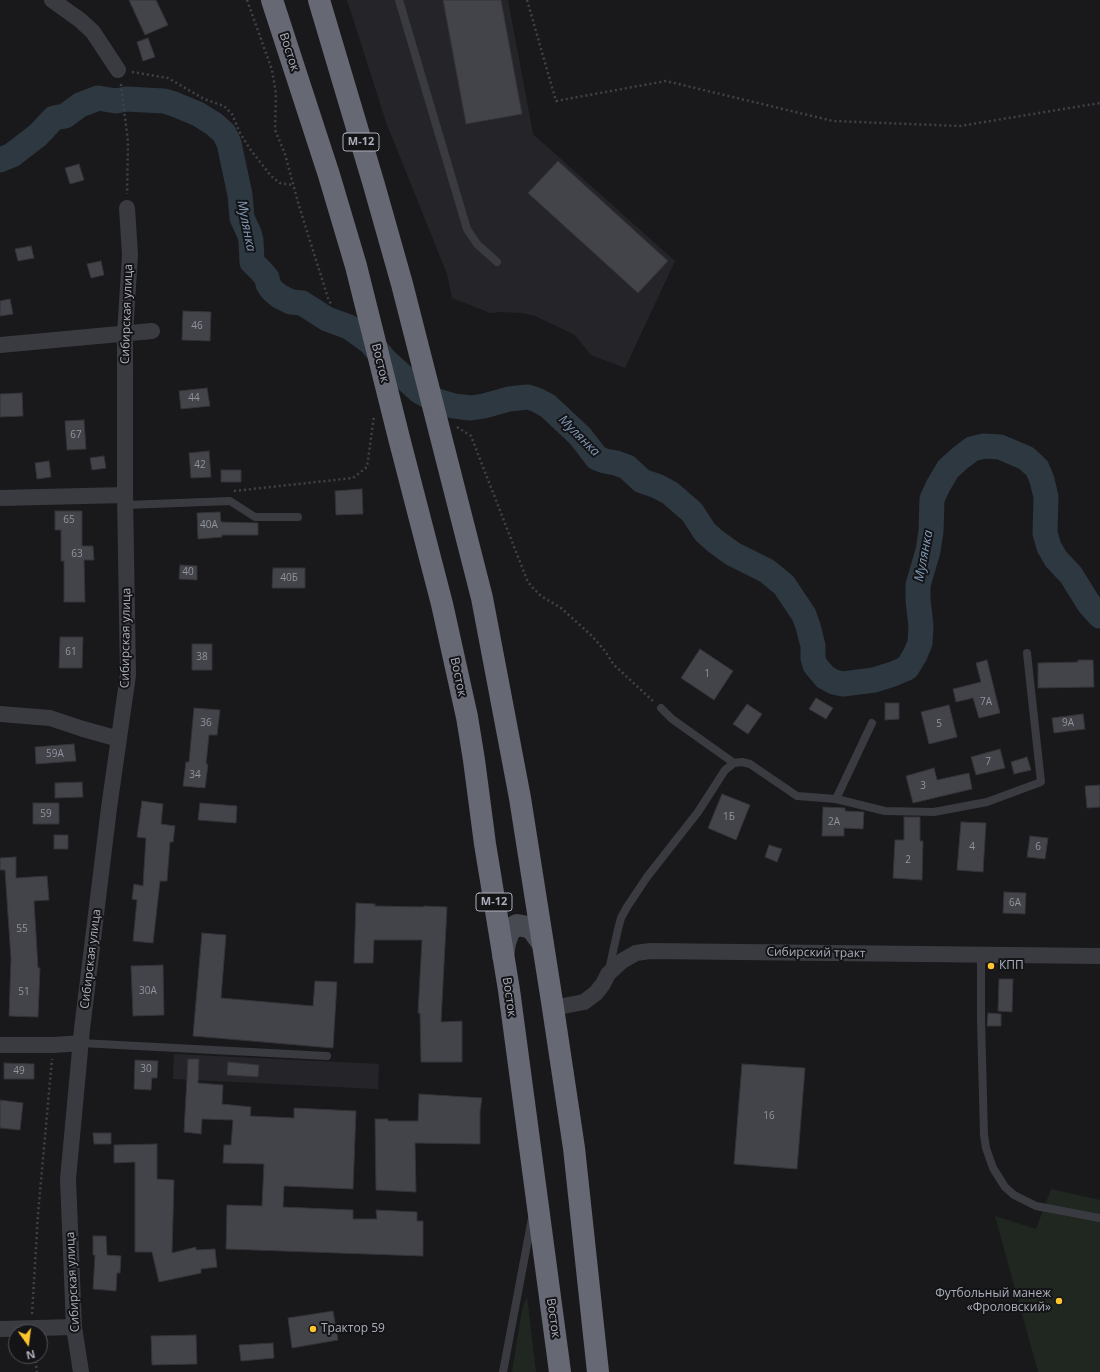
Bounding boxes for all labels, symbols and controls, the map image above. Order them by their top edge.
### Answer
street label: Восток [276,31,302,73]
road number: М-12 [343,133,379,151]
water label: Мулянка [233,199,259,253]
street label: Сибирская улица [118,264,136,364]
house number: 46 [191,320,203,332]
street label: Восток [368,342,392,384]
house number: 44 [188,392,200,404]
water label: Мулянка [555,412,603,460]
house number: 67 [70,429,82,441]
house number: 42 [194,459,206,471]
house number: 65 [63,514,75,526]
house number: 40А [200,519,218,531]
water label: Мулянка [911,529,937,583]
house number: 63 [71,548,83,560]
house number: 40 [182,566,194,578]
house number: 40Б [280,572,298,584]
street label: Сибирская улица [118,588,134,688]
house number: 61 [65,646,77,658]
house number: 38 [196,651,208,663]
street label: Восток [447,656,469,698]
house number: 1 [704,668,710,680]
house number: 7А [980,696,992,708]
house number: 36 [200,717,212,729]
house number: 9А [1062,717,1074,729]
house number: 5 [936,718,942,730]
house number: 59А [46,748,64,760]
house number: 7 [985,756,991,768]
house number: 34 [189,769,201,781]
house number: 3 [920,780,926,792]
house number: 59 [40,808,52,820]
house number: 1Б [723,811,735,823]
house number: 2А [828,816,840,828]
house number: 4 [969,841,975,853]
house number: 6 [1035,841,1041,853]
house number: 2 [905,854,911,866]
road number: М-12 [476,893,512,911]
house number: 6А [1009,897,1021,909]
street label: Сибирская улица [78,908,104,1010]
house number: 55 [16,923,28,935]
street label: Сибирский тракт [766,945,866,961]
place label: КПП [999,959,1024,973]
marker: КПП [986,961,996,971]
street label: Восток [499,976,519,1018]
house number: 30А [139,985,157,997]
house number: 51 [18,986,30,998]
house number: 30 [140,1063,152,1075]
house number: 49 [13,1065,25,1077]
house number: 16 [763,1110,775,1122]
street label: Сибирская улица [63,1232,83,1332]
place label: Футбольный манеж «Фроловский» [935,1287,1051,1315]
marker: Футбольный манеж «Фроловский» [1054,1296,1064,1306]
street label: Восток [543,1297,563,1339]
place label: Трактор 59 [321,1322,385,1336]
north arrow [8,1324,48,1364]
marker: Трактор 59 [308,1324,318,1334]
text: N [25,1347,37,1364]

